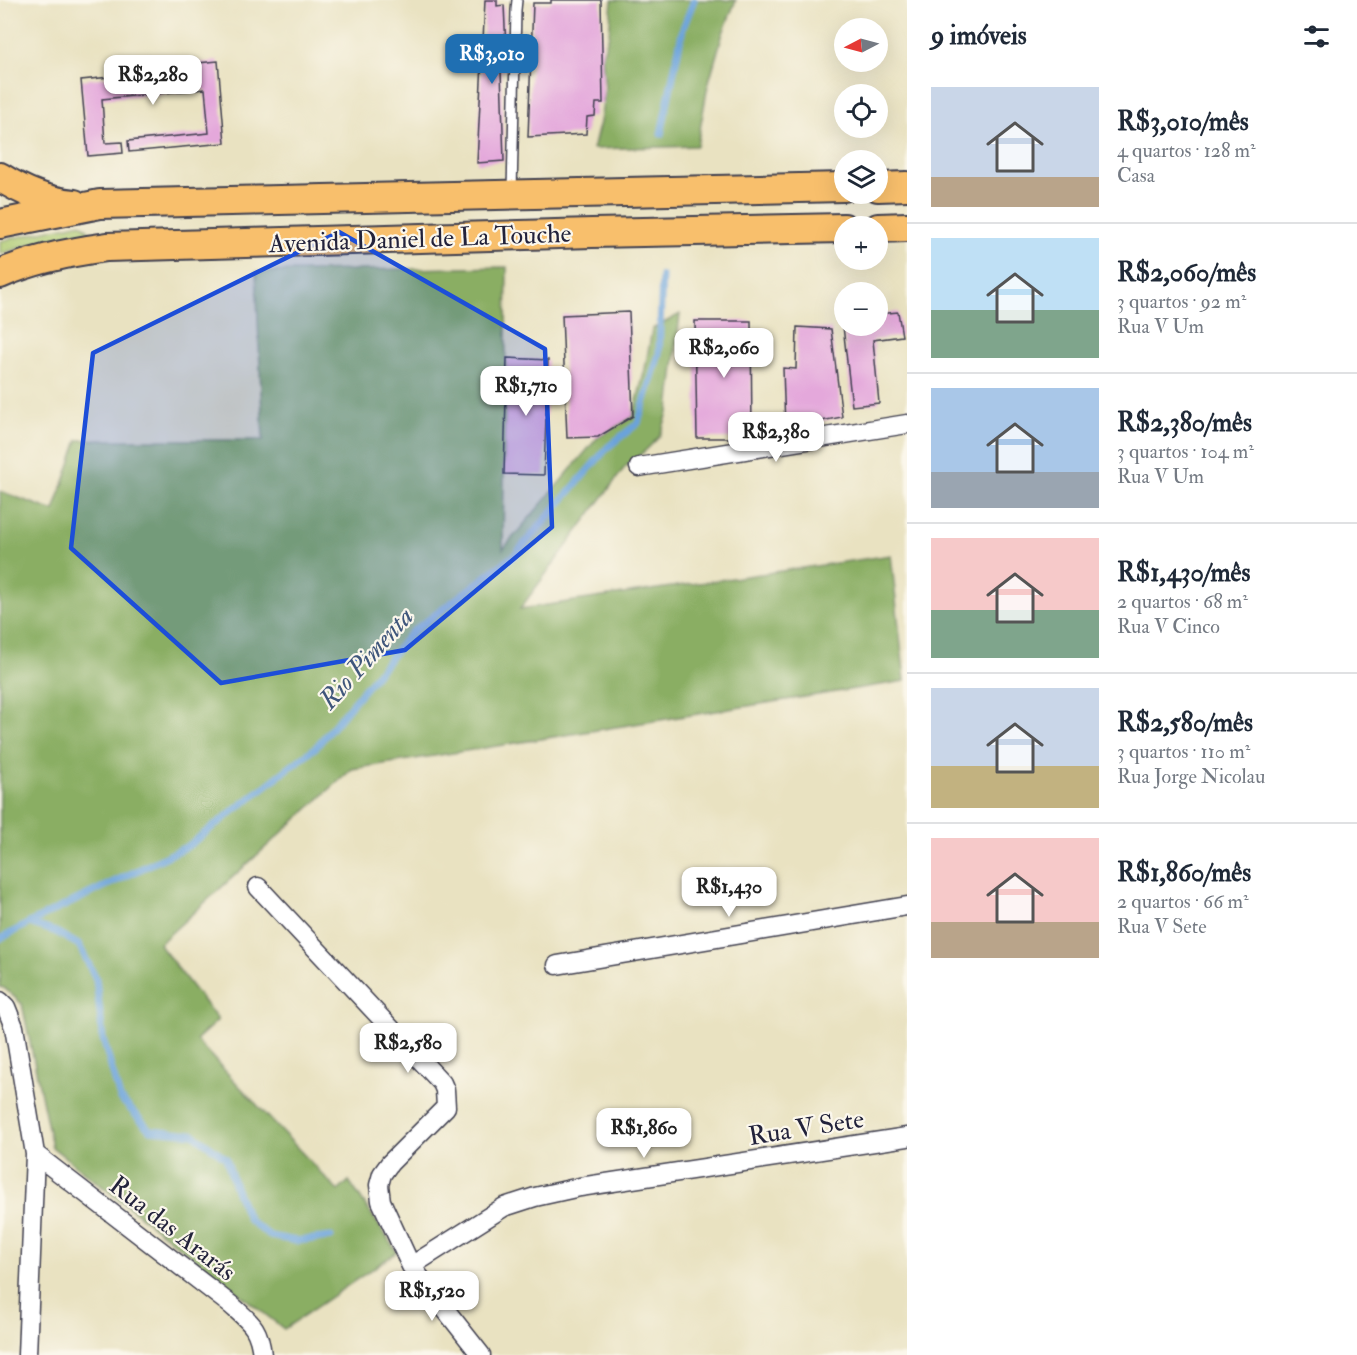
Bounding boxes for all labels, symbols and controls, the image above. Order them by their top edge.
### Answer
north arrow [834,18,888,72]
map controls [834,18,888,336]
text: 9 imóveis [931,20,1027,52]
icon: filters [1300,20,1333,53]
pin: R$3,010 [437,34,547,85]
text: R$3,010 [459,41,525,66]
pin: R$2,280 [98,55,208,106]
text: R$2,280 [118,62,188,87]
button: locate [834,84,888,138]
text: R$3,010/mês [1117,106,1249,138]
icon: home [979,111,1051,183]
text: 4 quartos · 128 m² [1117,138,1256,163]
button: layers [834,150,888,204]
text: Casa [1117,163,1155,188]
button: + [834,216,888,270]
street label: Avenida Daniel de La Touche [267,218,572,260]
text: R$2,060/mês [1117,257,1256,289]
icon: home [979,262,1051,334]
button: − [834,282,888,336]
text: 3 quartos · 92 m² [1117,289,1246,314]
text: Rua V Um [1117,314,1204,339]
pin: R$2,060 [669,328,779,379]
text: R$2,060 [688,335,760,360]
pin: R$1,710 [471,366,581,417]
text: R$1,710 [494,373,558,398]
text: R$2,380/mês [1117,407,1252,439]
pin: R$2,380 [721,412,831,463]
icon: home [979,412,1051,484]
text: R$2,380 [742,419,810,444]
text: 3 quartos · 104 m² [1117,439,1254,464]
text: Rua V Um [1117,464,1204,489]
text: R$1,430/mês [1117,557,1250,589]
icon: home [979,562,1051,634]
text: 2 quartos · 68 m² [1117,589,1248,614]
water label: Rio Pimenta [311,601,421,717]
text: Rua V Cinco [1117,614,1220,639]
text: R$2,580/mês [1117,707,1253,739]
icon: home [979,712,1051,784]
text: 3 quartos · 110 m² [1117,739,1250,764]
text: Rua Jorge Nicolau [1117,764,1265,789]
text: R$1,860/mês [1117,857,1251,889]
icon: home [979,862,1051,934]
pin: R$1,430 [674,867,784,918]
text: R$1,430 [696,874,762,899]
text: 2 quartos · 66 m² [1117,889,1249,914]
text: Rua V Sete [1117,914,1207,939]
pin: R$2,580 [353,1023,463,1074]
text: R$2,580 [374,1030,442,1055]
street label: Rua V Sete [746,1103,866,1153]
pin: R$1,860 [589,1108,699,1159]
text: R$1,860 [610,1115,678,1140]
street label: Rua das Ararás [103,1169,242,1288]
pin: R$1,520 [377,1271,487,1322]
text: R$1,520 [399,1278,465,1303]

